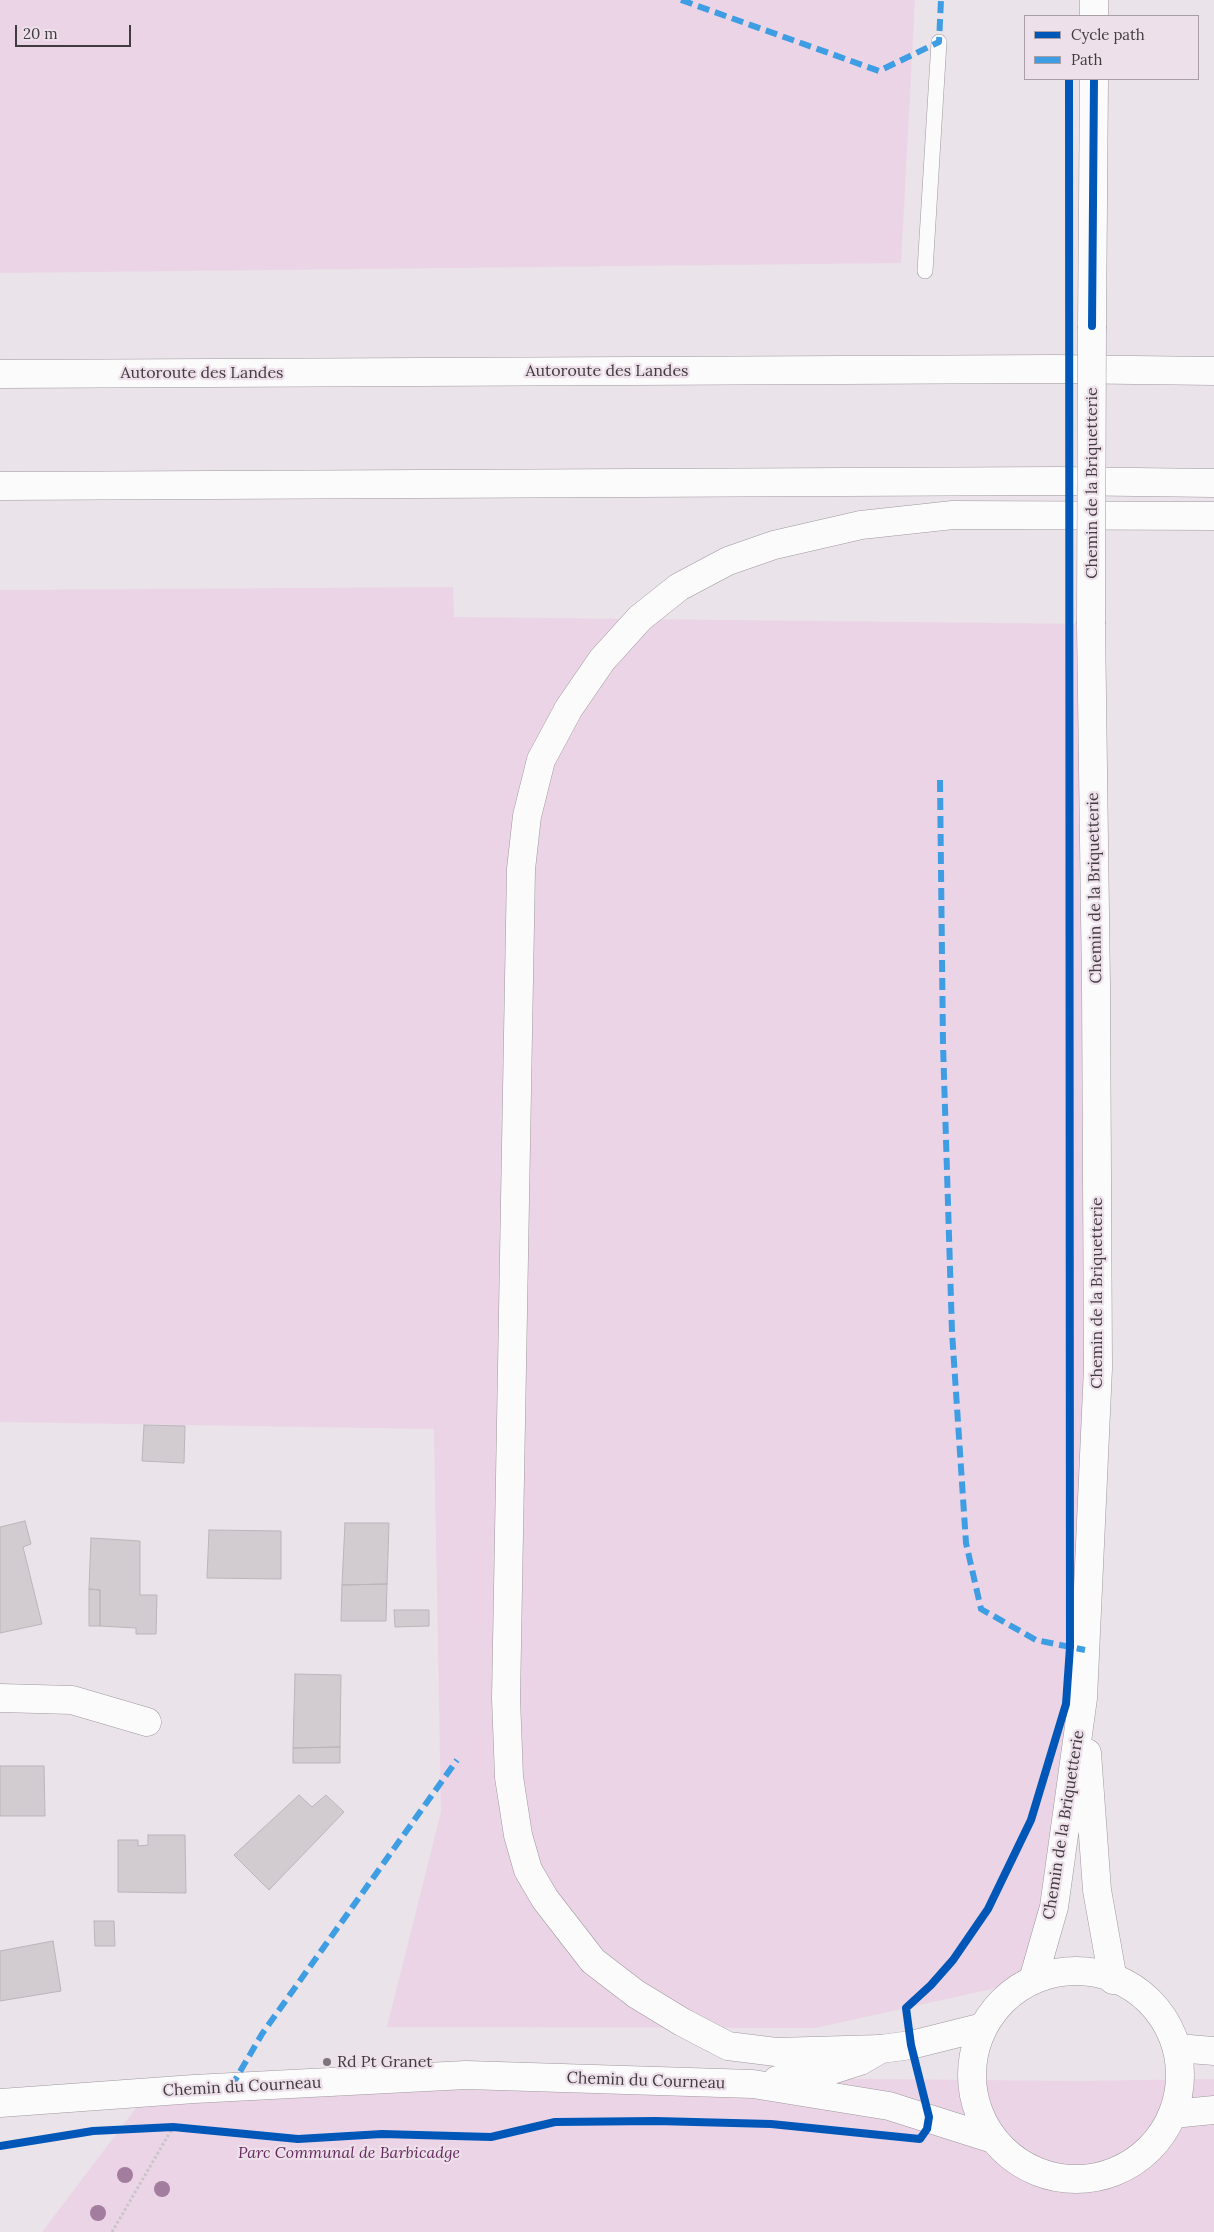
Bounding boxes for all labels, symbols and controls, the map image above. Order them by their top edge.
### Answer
scale bar [18,15,134,47]
legend [1024,15,1199,80]
text: 20 m [23,24,58,43]
text: Cycle path [1071,25,1145,44]
text: Path [1071,50,1102,69]
street label: Autoroute des Landes [526,361,688,381]
street label: Autoroute des Landes [121,363,283,383]
street label: Chemin de la Briquetterie [1082,387,1102,579]
street label: Chemin de la Briquetterie [1084,792,1106,984]
street label: Chemin de la Briquetterie [1087,1197,1107,1389]
street label: Chemin de la Briquetterie [1040,1729,1088,1921]
place label: Rd Pt Granet [337,2052,433,2072]
marker: Rd Pt Granet [321,2056,333,2068]
street label: Chemin du Courneau [566,2069,726,2093]
street label: Chemin du Courneau [162,2073,322,2101]
park label: Parc Communal de Barbicadge [238,2143,460,2163]

